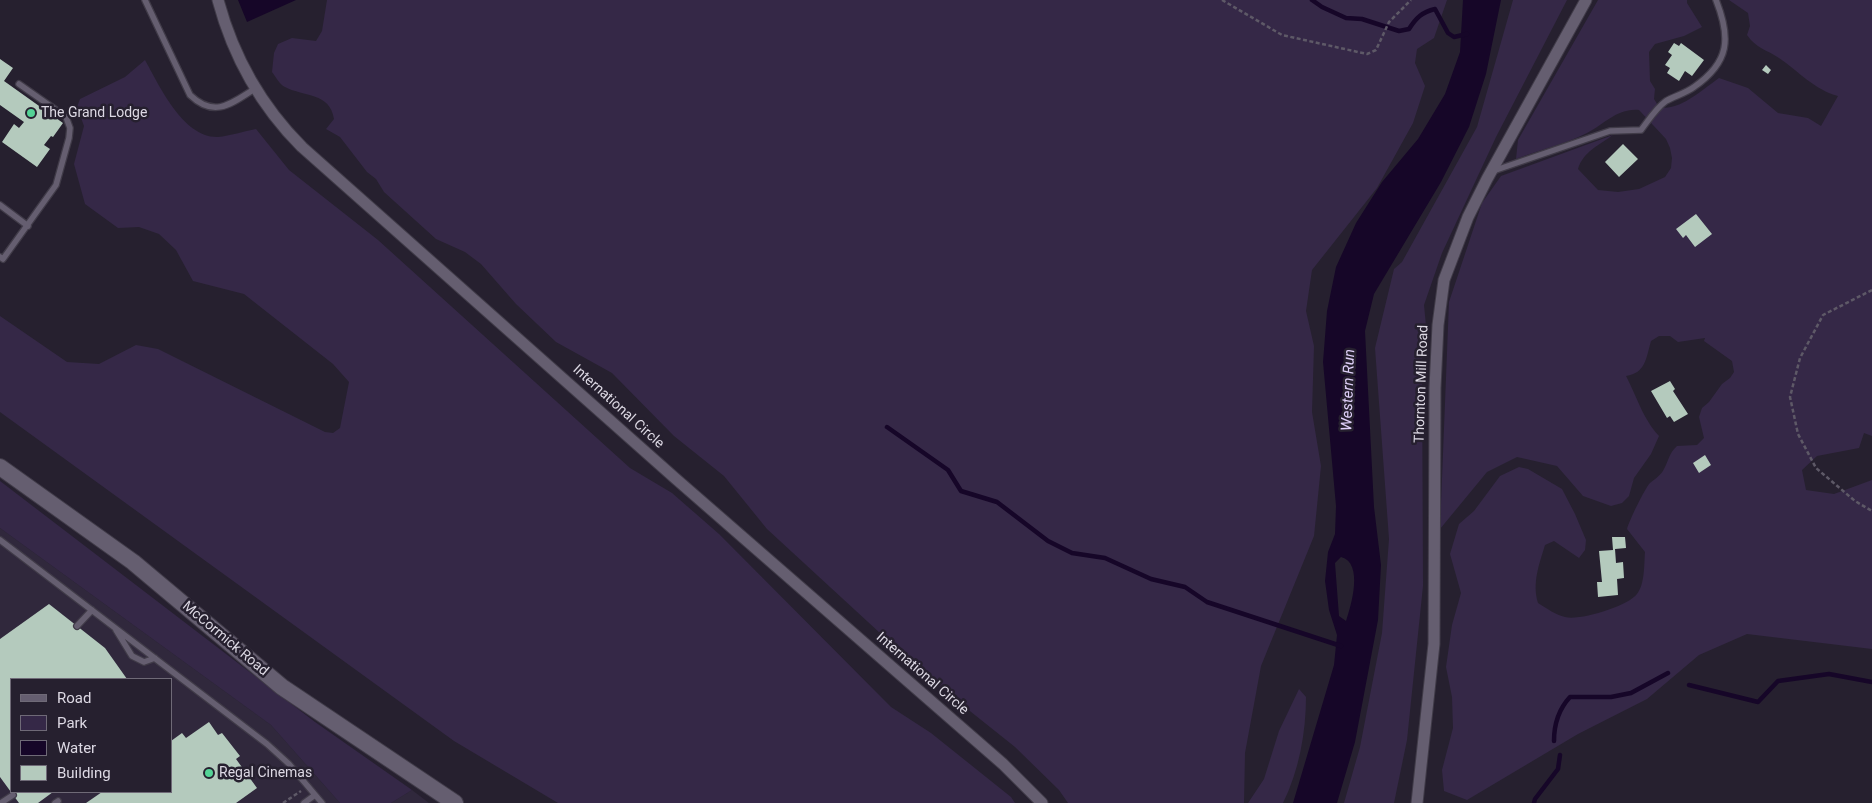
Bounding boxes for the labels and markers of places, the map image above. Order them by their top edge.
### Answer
place label: The Grand Lodge [41,105,147,121]
marker: The Grand Lodge [25,107,37,119]
place label: Regal Cinemas [219,765,312,781]
marker: Regal Cinemas [203,767,215,779]

